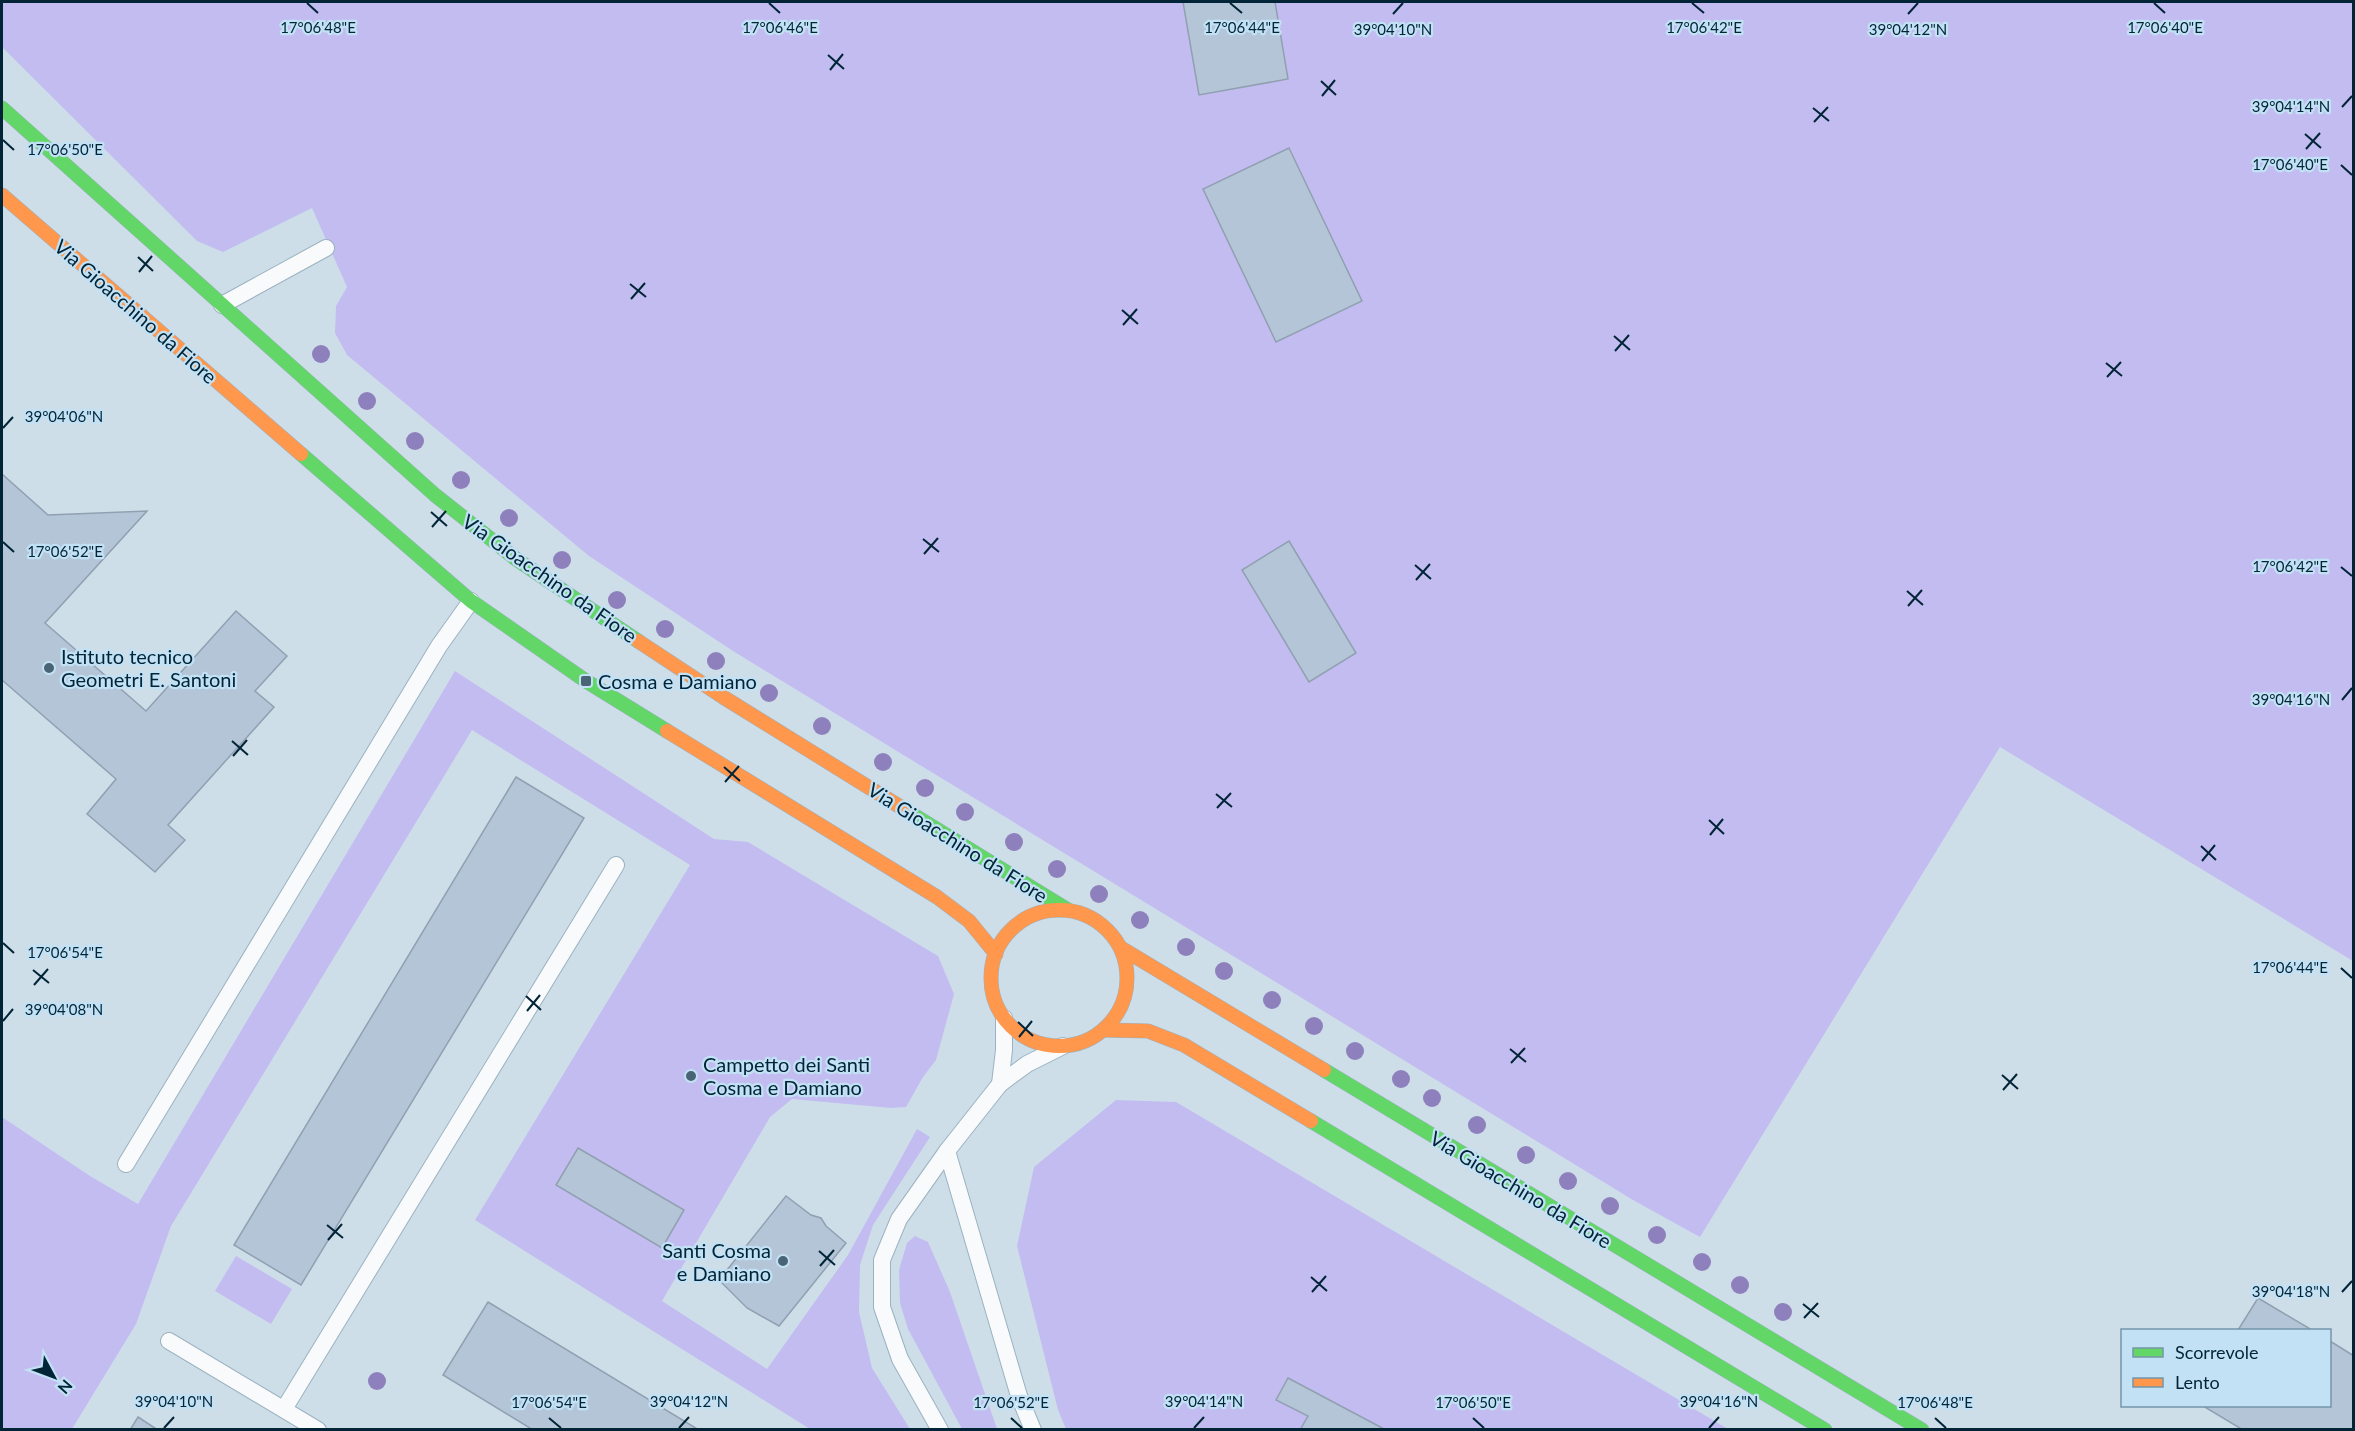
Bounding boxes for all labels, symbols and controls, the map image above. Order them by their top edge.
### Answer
text: 17°06'48"E [280,18,356,36]
text: 17°06'46"E [742,18,818,36]
text: 17°06'44"E [1204,18,1280,36]
text: 17°06'42"E [1666,18,1742,36]
text: 17°06'40"E [2127,18,2203,36]
text: 39°04'10"N [1354,20,1432,38]
text: 39°04'12"N [1869,20,1947,38]
text: 39°04'14"N [2252,97,2330,115]
text: 17°06'50"E [27,140,103,158]
text: 17°06'40"E [2252,155,2328,173]
street label: Via Gioacchino da Fiore [50,234,222,388]
text: 39°04'06"N [25,407,103,425]
street label: Via Gioacchino da Fiore [458,509,642,647]
text: 17°06'52"E [27,542,103,560]
text: 17°06'42"E [2252,557,2328,575]
place label: Istituto tecnico Geometri E. Santoni [61,644,236,691]
marker: Istituto tecnico Geometri E. Santoni [42,661,56,675]
place label: Cosma e Damiano [598,669,757,693]
marker: Cosma e Damiano [579,674,593,688]
text: 39°04'16"N [2252,690,2330,708]
street label: Via Gioacchino da Fiore [864,777,1052,907]
text: 17°06'54"E [27,943,103,961]
text: 17°06'44"E [2252,958,2328,976]
text: 39°04'08"N [25,1000,103,1018]
place label: Campetto dei Santi Cosma e Damiano [703,1052,870,1099]
marker: Campetto dei Santi Cosma e Damiano [684,1069,698,1083]
street label: Via Gioacchino da Fiore [1426,1125,1616,1253]
place label: Santi Cosma e Damiano [662,1238,771,1285]
marker: Santi Cosma e Damiano [776,1254,790,1268]
text: 39°04'18"N [2252,1282,2330,1300]
legend [2121,1329,2331,1407]
text: Scorrevole [2175,1341,2258,1363]
north arrow [24,1347,84,1407]
text: Lento [2175,1371,2220,1393]
text: N [54,1376,77,1398]
text: 39°04'10"N [135,1392,213,1410]
text: 39°04'12"N [650,1392,728,1410]
text: 39°04'14"N [1165,1392,1243,1410]
text: 39°04'16"N [1680,1392,1758,1410]
text: 17°06'54"E [511,1393,587,1411]
text: 17°06'52"E [973,1393,1049,1411]
text: 17°06'50"E [1435,1393,1511,1411]
text: 17°06'48"E [1897,1393,1973,1411]

